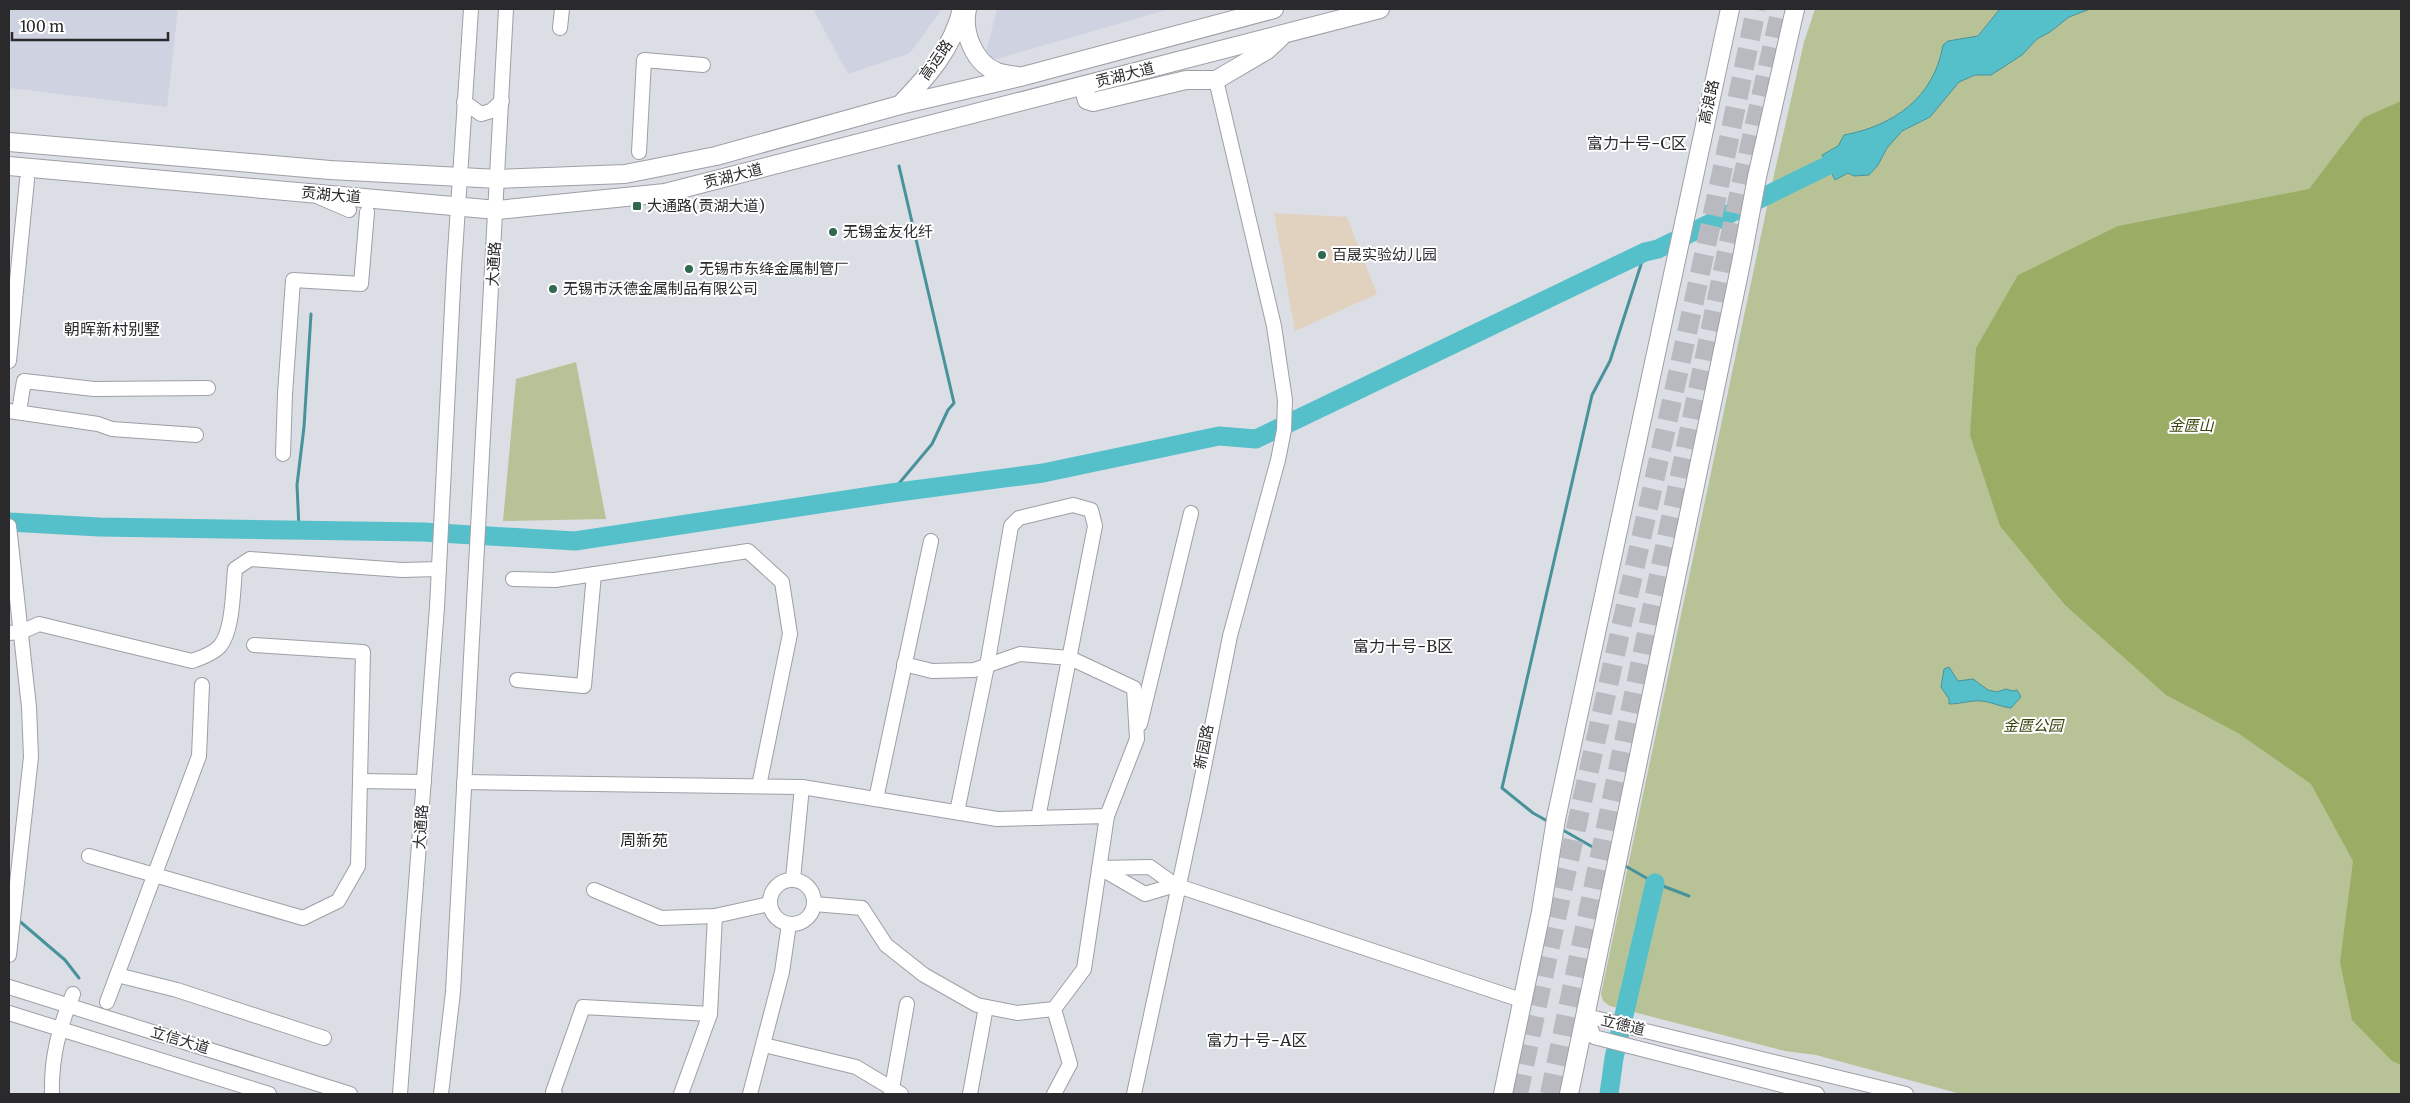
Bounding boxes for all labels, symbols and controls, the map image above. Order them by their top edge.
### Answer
scale bar [12,10,169,42]
text: 100 m [20,17,64,36]
street label: 高运路 [915,36,956,84]
street label: 贡湖大道 [1093,58,1156,91]
street label: 高浪路 [1695,78,1722,126]
district label: 富力十号-C区 [1587,133,1687,153]
street label: 贡湖大道 [701,159,764,192]
street label: 贡湖大道 [300,182,362,207]
place label: 大通路(贡湖大道) [647,196,765,215]
marker: 大通路(贡湖大道) [631,200,643,212]
place label: 无锡金友化纤 [843,222,933,241]
marker: 无锡金友化纤 [827,226,839,238]
street label: 大通路 [483,241,504,287]
place label: 百晟实验幼儿园 [1332,245,1437,264]
marker: 百晟实验幼儿园 [1316,249,1328,261]
place label: 无锡市东绛金属制管厂 [699,259,849,278]
marker: 无锡市东绛金属制管厂 [683,263,695,275]
place label: 无锡市沃德金属制品有限公司 [563,279,758,298]
marker: 无锡市沃德金属制品有限公司 [547,283,559,295]
district label: 朝晖新村别墅 [64,319,160,339]
park label: 金匮山 [2168,416,2214,435]
district label: 富力十号-B区 [1353,636,1453,656]
park label: 金匮公园 [2003,716,2065,735]
street label: 新园路 [1190,723,1217,771]
street label: 大通路 [409,804,432,850]
district label: 周新苑 [620,830,668,850]
street label: 立德道 [1599,1010,1647,1039]
street label: 立信大道 [149,1022,212,1057]
district label: 富力十号-A区 [1207,1030,1307,1050]

